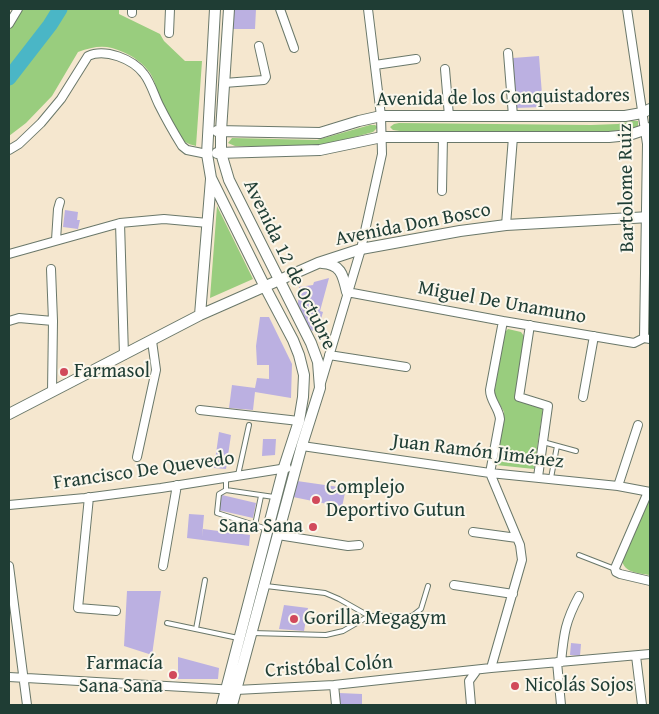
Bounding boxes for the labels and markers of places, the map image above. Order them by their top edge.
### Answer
place label: Farmasol [74,360,150,384]
marker: Farmasol [58,366,70,378]
place label: Complejo Deportivo Gutun [326,476,465,523]
marker: Complejo Deportivo Gutun [310,494,322,506]
place label: Sana Sana [219,515,303,539]
marker: Sana Sana [307,521,319,533]
place label: Gorilla Megagym [304,607,446,631]
marker: Gorilla Megagym [288,613,300,625]
place label: Farmacía Sana Sana [79,652,163,699]
marker: Farmacía Sana Sana [167,669,179,681]
place label: Nicolás Sojos [525,674,634,698]
marker: Nicolás Sojos [509,680,521,692]

